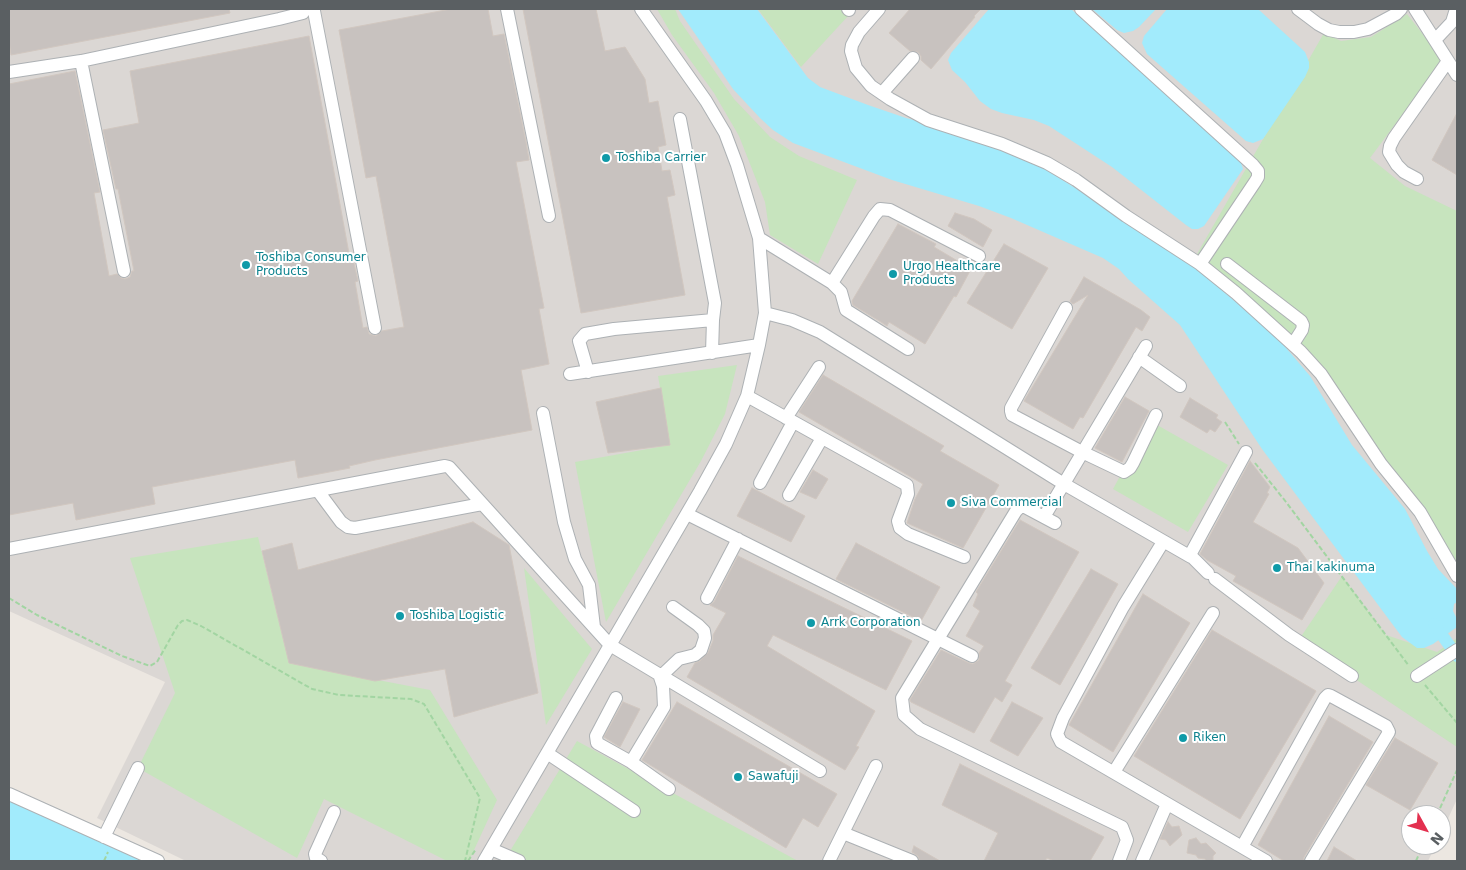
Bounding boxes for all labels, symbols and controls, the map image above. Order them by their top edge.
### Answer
place label: Toshiba Carrier [616,151,706,165]
marker: Toshiba Carrier [600,152,612,164]
place label: Toshiba Consumer Products [256,251,366,279]
marker: Toshiba Consumer Products [240,259,252,271]
place label: Urgo Healthcare Products [903,260,1001,288]
marker: Urgo Healthcare Products [887,268,899,280]
place label: Siva Commercial [961,496,1062,510]
marker: Siva Commercial [945,497,957,509]
place label: Thai kakinuma [1287,561,1375,575]
marker: Thai kakinuma [1271,562,1283,574]
place label: Toshiba Logistic [410,609,504,623]
marker: Toshiba Logistic [394,610,406,622]
place label: Arrk Corporation [821,616,921,630]
marker: Arrk Corporation [805,617,817,629]
place label: Riken [1193,731,1226,745]
marker: Riken [1177,732,1189,744]
place label: Sawafuji [748,770,799,784]
marker: Sawafuji [732,771,744,783]
north arrow [1401,805,1451,855]
text: N [1427,829,1447,848]

